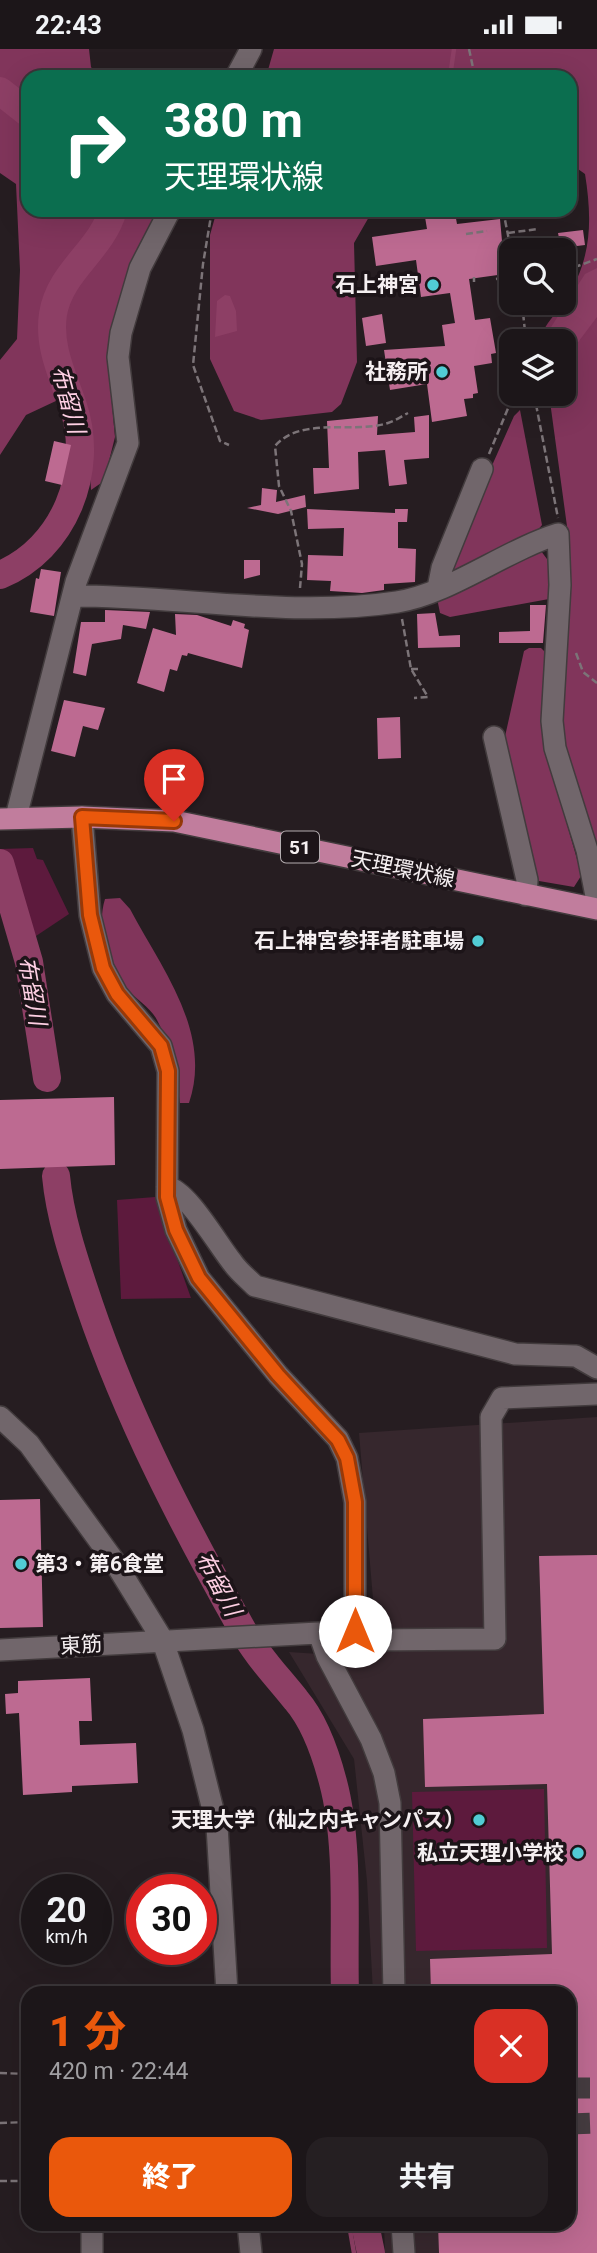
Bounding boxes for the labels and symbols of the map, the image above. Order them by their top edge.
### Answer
place label: 石上神宮 [335,273,419,297]
marker: 石上神宮 [425,277,441,293]
place label: 社務所 [365,360,428,384]
water label: 布留川 [46,363,91,440]
marker: 社務所 [434,364,450,380]
pin [144,749,204,821]
road number: 51 [281,831,319,863]
street label: 天理環状線 [349,846,457,892]
place label: 石上神宮参拝者駐車場 [254,929,464,953]
marker: 石上神宮参拝者駐車場 [470,933,486,949]
water label: 布留川 [13,955,52,1030]
water label: 布留川 [190,1547,248,1623]
place label: 第3・第6食堂 [35,1552,164,1576]
marker: 第3・第6食堂 [13,1556,29,1572]
position arrow [318,1594,392,1668]
street label: 東筋 [59,1632,103,1658]
place label: 天理大学（杣之内キャンパス） [171,1808,465,1832]
marker: 天理大学（杣之内キャンパス） [471,1812,487,1828]
place label: 私立天理小学校 [417,1841,564,1865]
marker: 私立天理小学校 [570,1845,586,1861]
speed limit sign: 30 [126,1874,217,1965]

